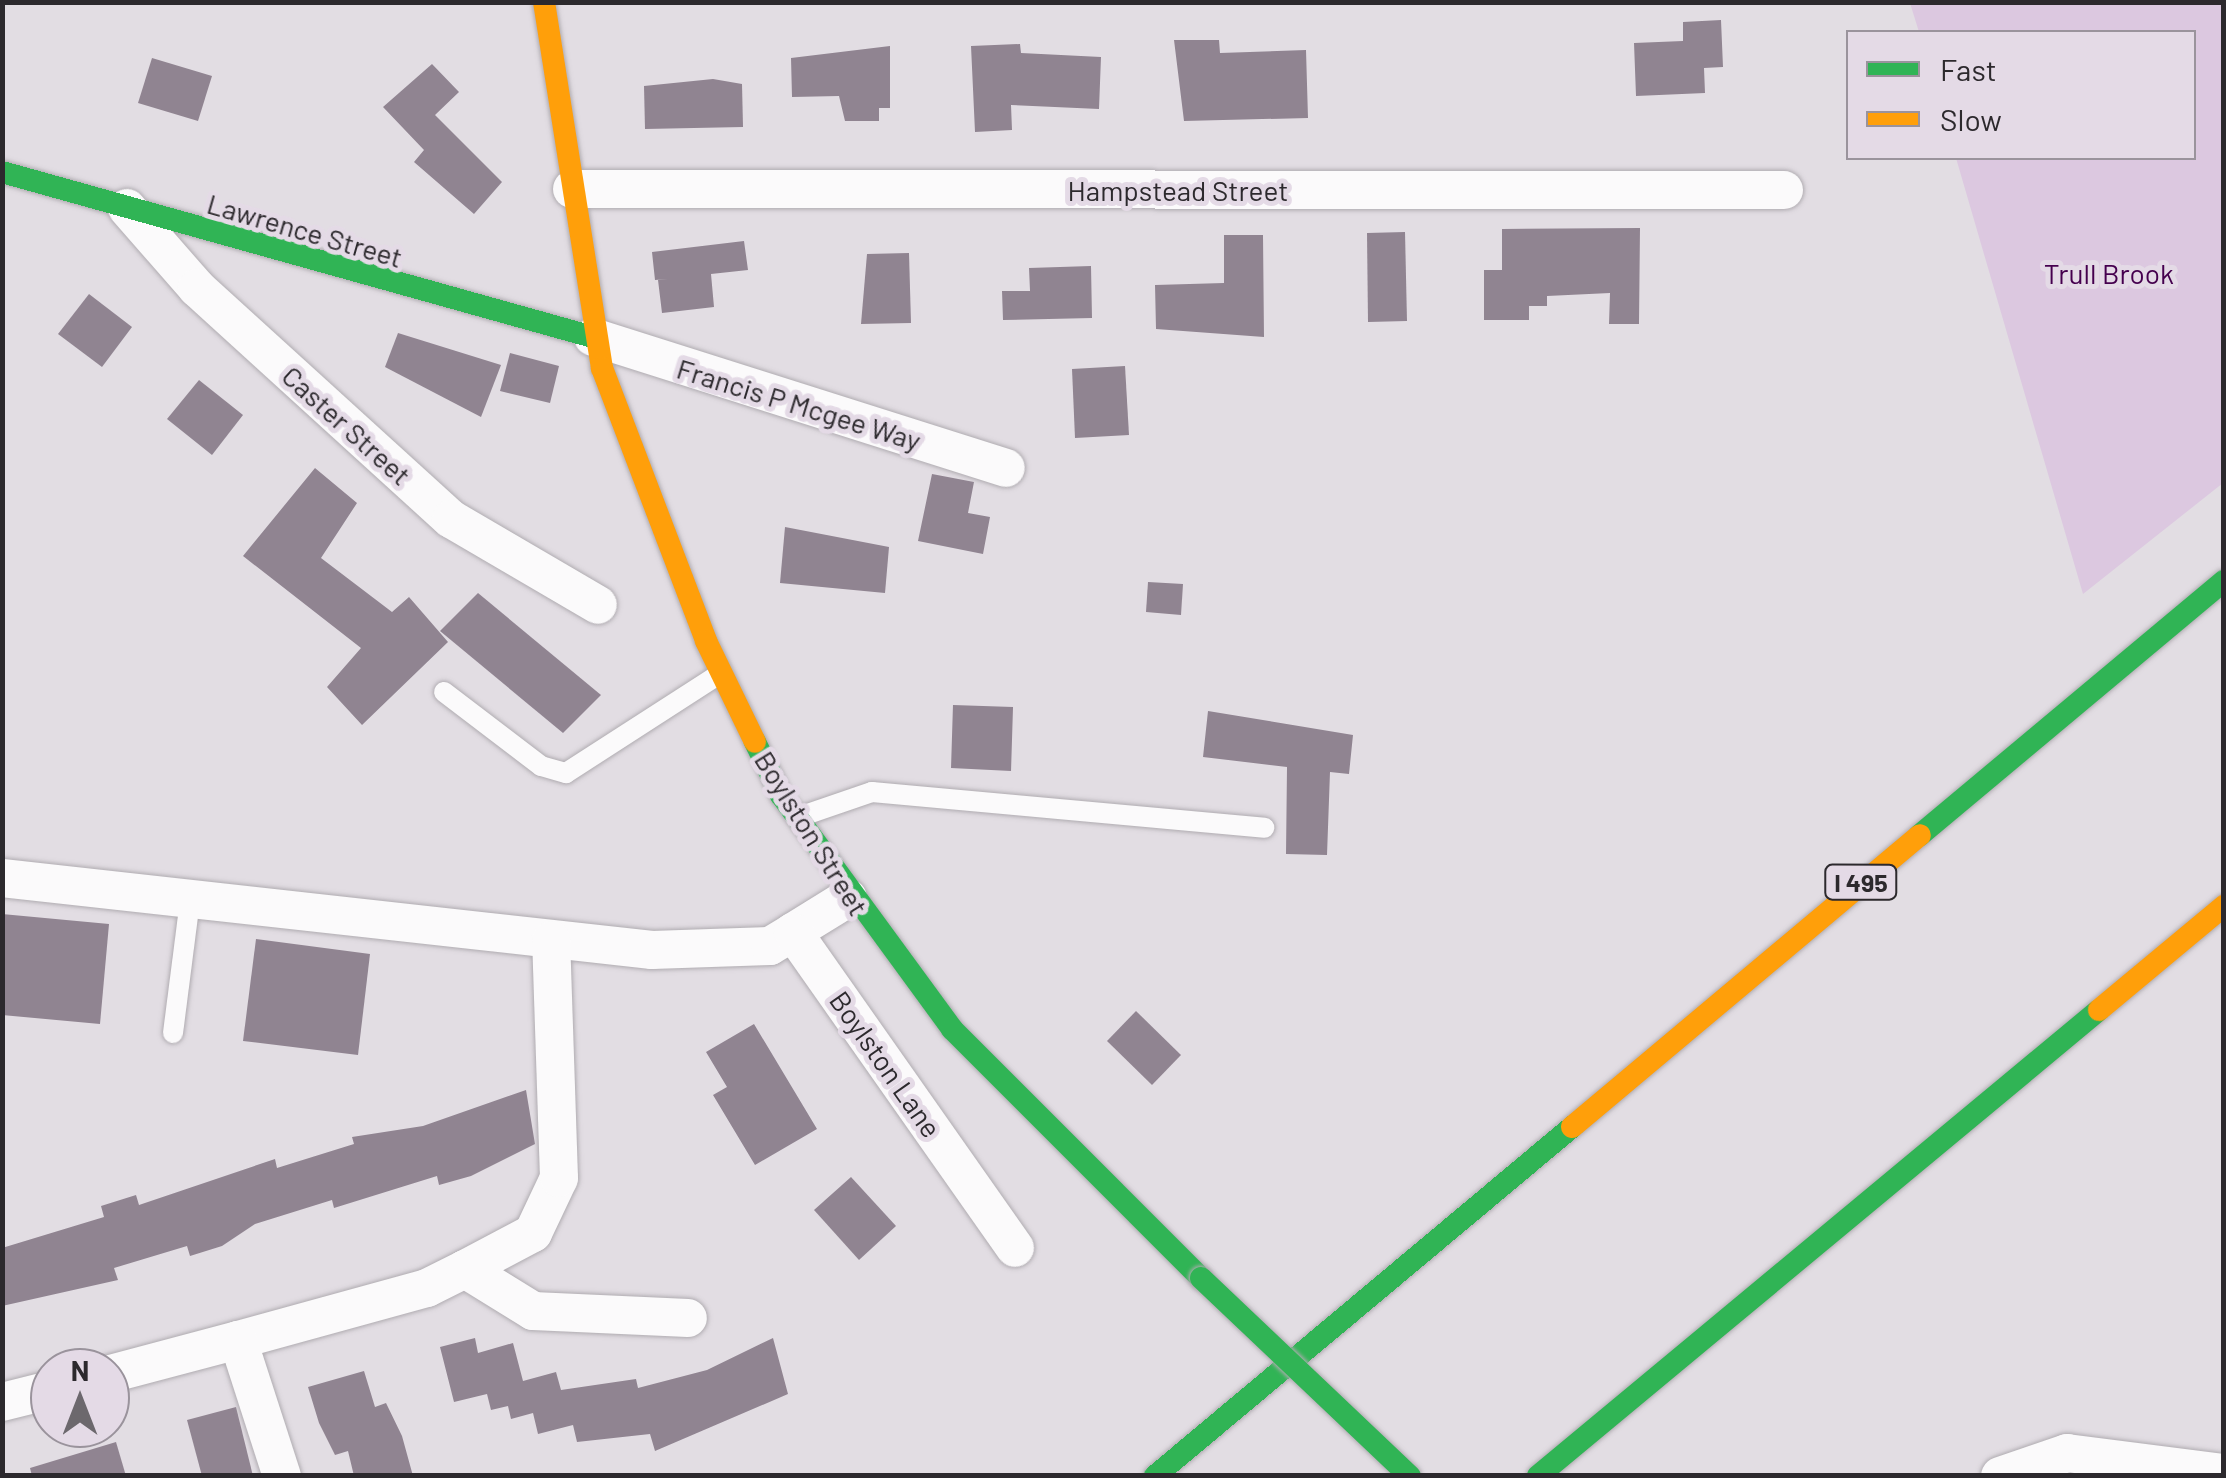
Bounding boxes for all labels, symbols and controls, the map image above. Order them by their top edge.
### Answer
legend [1846,30,2196,160]
text: Fast [1940,51,1997,87]
text: Slow [1940,101,2002,137]
street label: Hampstead Street [1068,173,1288,207]
street label: Lawrence Street [204,186,406,274]
park label: Trull Brook [2044,256,2174,290]
street label: Francis P Mcgee Way [673,351,925,457]
street label: Caster Street [276,358,418,492]
street label: Boylston Street [748,745,876,921]
road number: I 495 [1824,862,1898,902]
street label: Boylston Lane [823,984,949,1144]
north arrow [30,1348,130,1448]
text: N [71,1353,89,1387]

